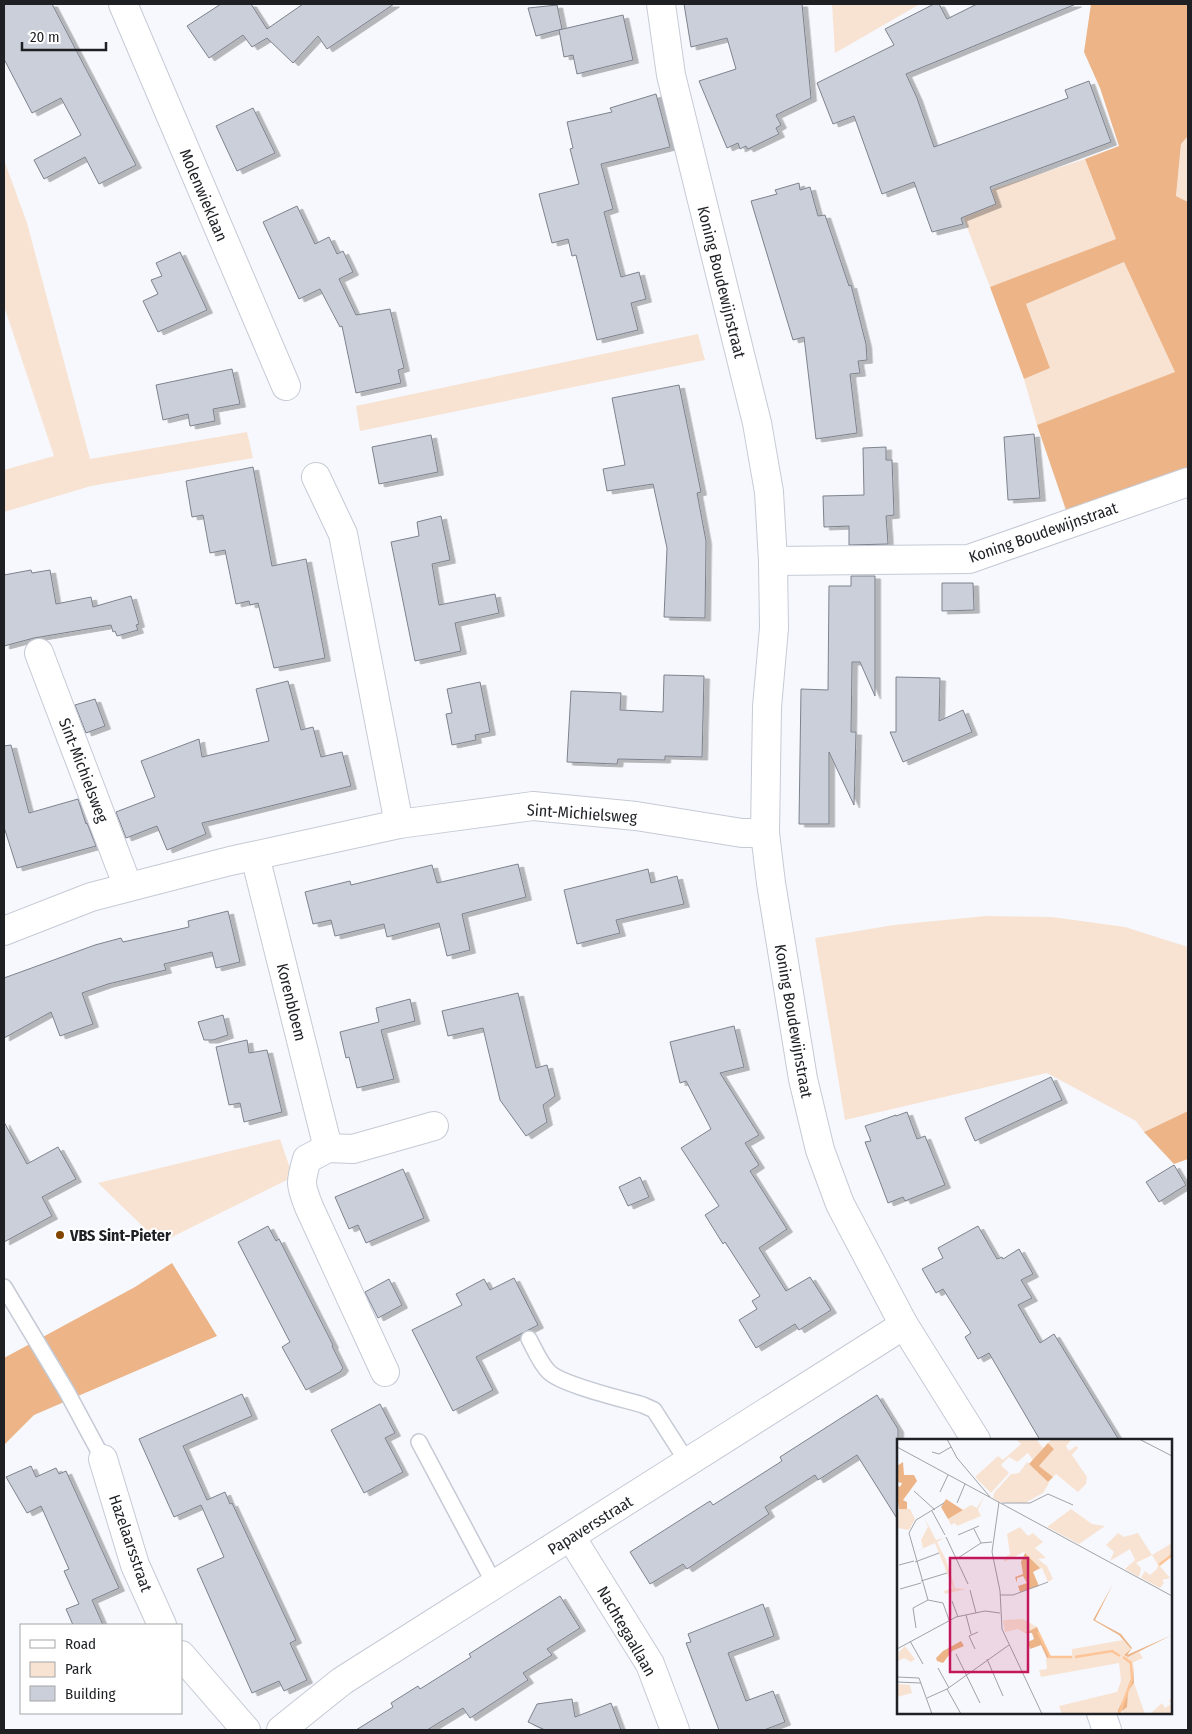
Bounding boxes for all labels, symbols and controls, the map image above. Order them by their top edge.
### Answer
scale bar [22,20,106,52]
text: 20 m [30,28,60,46]
street label: Molenwieklaan [176,146,231,244]
street label: Koning Boudewijnstraat [693,204,750,361]
street label: Koning Boudewijnstraat [966,498,1121,567]
street label: Sint-Michielsweg [55,715,112,826]
street label: Sint-Michielsweg [526,800,638,827]
street label: Koning Boudewijnstraat [771,943,817,1100]
street label: Korenbloem [273,961,310,1043]
place label: VBS Sint-Pieter [69,1226,171,1245]
marker: VBS Sint-Pieter [54,1229,66,1241]
inset map [897,1439,1172,1714]
street label: Papaversstraat [544,1491,637,1559]
street label: Hazelaarsstraat [105,1492,156,1595]
street label: Nachtegaallaan [593,1583,660,1680]
legend [20,1624,182,1714]
text: Road [65,1635,96,1653]
text: Park [65,1660,92,1678]
text: Building [65,1685,116,1703]

